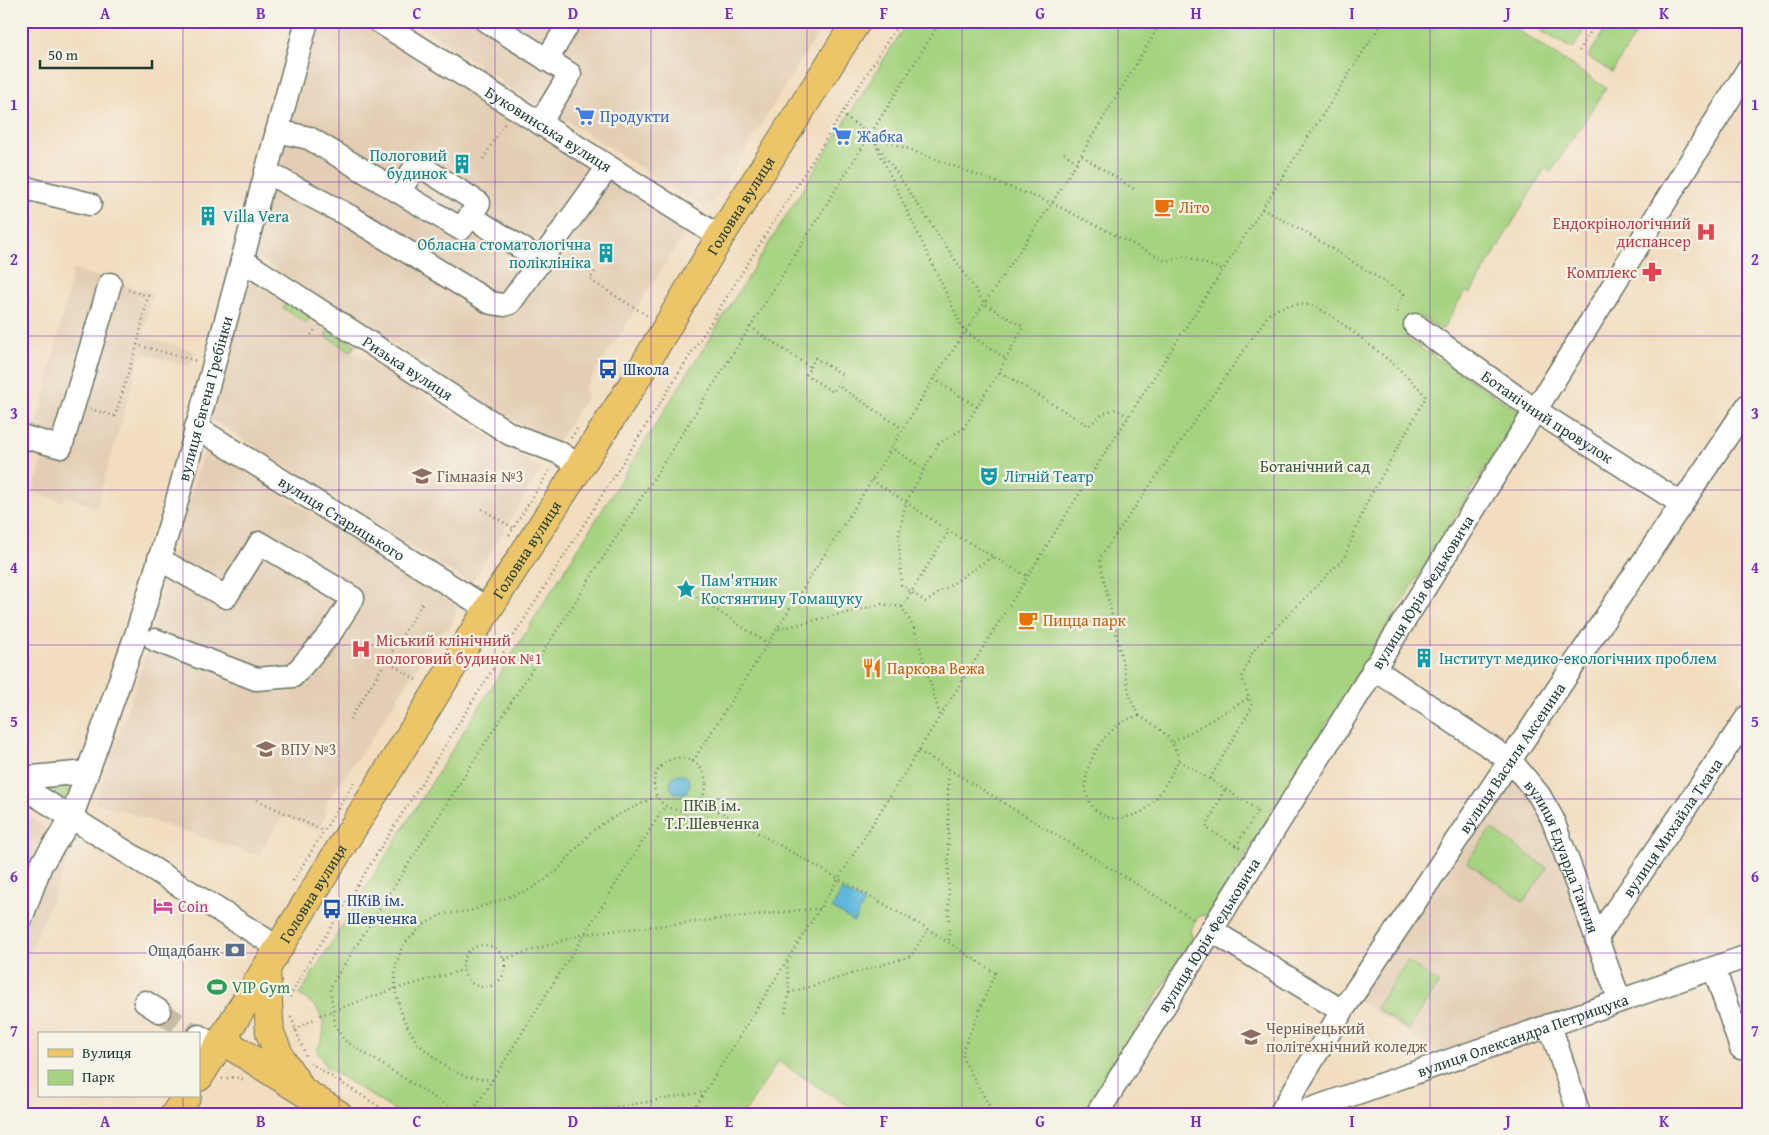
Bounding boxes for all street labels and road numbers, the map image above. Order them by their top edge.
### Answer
street label: Буковинська вулиця [481,80,617,178]
street label: Головна вулиця [700,151,780,259]
street label: вулиця Євгена Гребінки [171,313,239,484]
street label: Ризька вулиця [358,330,458,406]
street label: Ботанічний провулок [1477,364,1619,469]
street label: вулиця Старицького [274,469,410,567]
street label: Головна вулиця [486,495,567,603]
street label: вулиця Юрія Федьковича [1365,510,1480,674]
street label: вулиця Василя Аксенина [1452,677,1571,838]
street label: вулиця Михайла Ткача [1616,753,1728,902]
street label: вулиця Едуарда Тангля [1519,774,1606,937]
street label: Головна вулиця [273,839,352,947]
street label: вулиця Юрія Федьковича [1151,853,1266,1017]
street label: вулиця Олександра Петрищука [1414,987,1632,1083]

